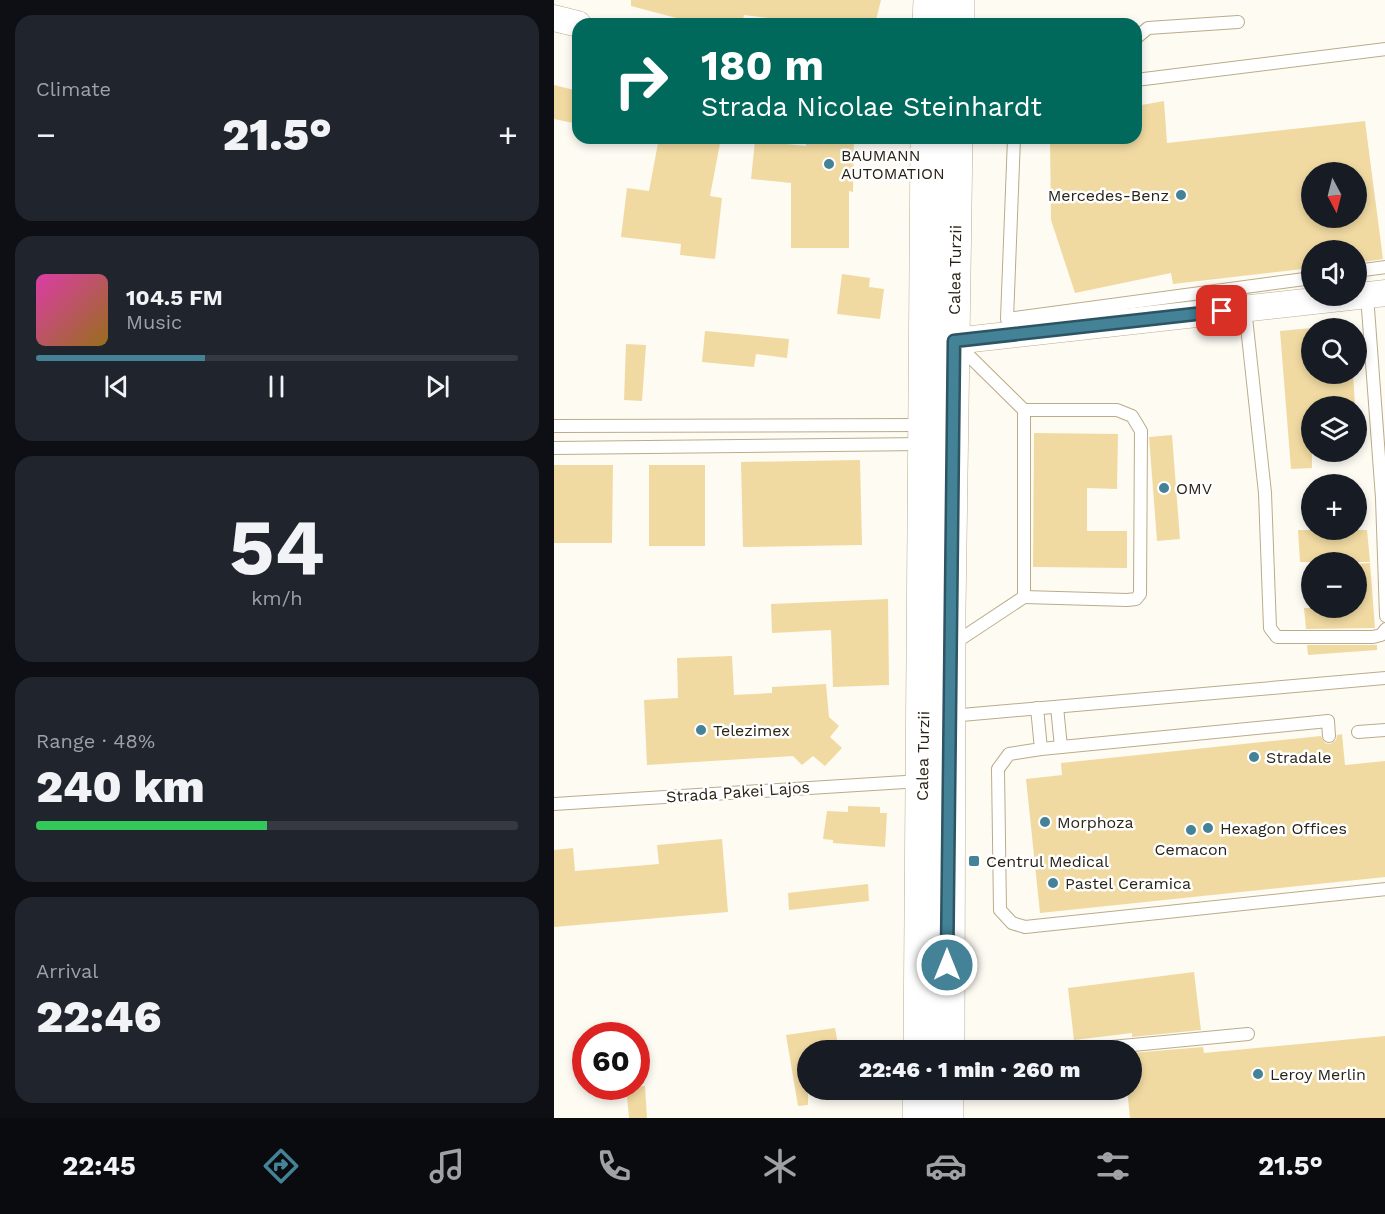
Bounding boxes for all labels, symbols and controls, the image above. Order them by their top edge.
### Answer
text: 180 m [701,41,824,90]
icon: right [602,42,680,120]
text: Climate [36,77,111,101]
text: Strada Nicolae Steinhardt [701,91,1042,123]
text: 21.5° [222,108,332,161]
text: − [36,115,56,154]
text: + [498,115,518,154]
place label: BAUMANN AUTOMATION [841,146,945,183]
marker: BAUMANN AUTOMATION [822,157,836,171]
north arrow [1301,162,1367,228]
map controls [1301,162,1367,618]
place label: Mercedes-Benz [1048,186,1169,205]
marker: Mercedes-Benz [1174,188,1188,202]
street label: Calea Turzii [945,225,965,315]
button: sound [1301,240,1367,306]
text: 104.5 FM [126,285,223,310]
pin [1196,285,1247,336]
icon: arrive [1205,294,1238,327]
text: Music [126,310,182,334]
button: search [1301,318,1367,384]
icon: previous [100,370,133,403]
icon: pause [260,370,293,403]
icon: next [421,370,454,403]
button: layers [1301,396,1367,462]
button: + [1301,474,1367,540]
place label: OMV [1176,479,1212,498]
marker: OMV [1157,481,1171,495]
text: 54 [229,501,325,593]
button: − [1301,552,1367,618]
text: km/h [251,586,303,610]
street label: Calea Turzii [913,711,933,801]
place label: Telezimex [713,721,790,740]
marker: Telezimex [694,723,708,737]
text: Range · 48% [36,729,155,753]
place label: Stradale [1266,748,1332,767]
marker: Stradale [1247,750,1261,764]
text: 240 km [36,760,205,813]
street label: Strada Pakei Lajos [666,778,810,806]
place label: Morphoza [1057,813,1134,832]
marker: Morphoza [1038,815,1052,829]
place label: Hexagon Offices [1220,819,1347,838]
marker: Hexagon Offices [1201,821,1215,835]
marker: Cemacon [1184,823,1198,837]
place label: Cemacon [1155,840,1227,859]
place label: Centrul Medical [986,852,1109,871]
marker: Centrul Medical [967,854,981,868]
place label: Pastel Ceramica [1065,874,1191,893]
marker: Pastel Ceramica [1046,876,1060,890]
position arrow [915,933,979,997]
text: Arrival [36,959,98,983]
text: 22:46 [36,990,161,1043]
speed limit sign: 60 [572,1022,650,1100]
text: 22:46 · 1 min · 260 m [859,1057,1080,1082]
place label: Leroy Merlin [1270,1065,1366,1084]
marker: Leroy Merlin [1251,1067,1265,1081]
icon: directions [260,1145,302,1187]
icon: music [426,1145,468,1187]
icon: phone [593,1145,635,1187]
icon: climate [759,1145,801,1187]
icon: car [925,1145,967,1187]
icon: filters [1092,1145,1134,1187]
text: 22:45 [62,1150,136,1182]
text: 21.5° [1258,1150,1323,1182]

